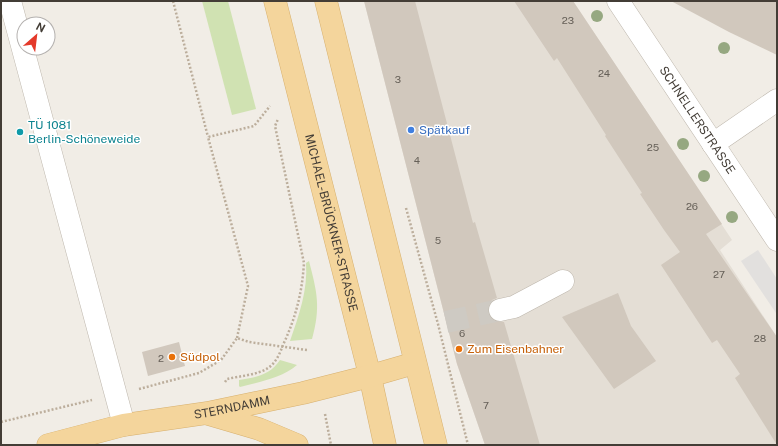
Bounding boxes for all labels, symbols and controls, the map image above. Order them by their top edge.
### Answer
house number: 23 [562,14,574,26]
north arrow [16,16,56,56]
text: N [34,20,47,34]
street label: SCHNELLERSTRASSE [656,64,738,177]
house number: 24 [598,67,610,79]
house number: 3 [395,73,401,85]
place label: TÜ 1081 Berlin-Schöneweide [28,118,140,146]
place label: Spätkauf [419,123,470,137]
marker: Spätkauf [406,125,416,135]
marker: TÜ 1081 Berlin-Schöneweide [15,127,25,137]
street label: MICHAEL-BRÜCKNER-STRASSE [302,133,360,313]
house number: 25 [647,141,659,153]
house number: 4 [414,154,420,166]
house number: 26 [686,200,698,212]
house number: 5 [435,234,441,246]
house number: 27 [713,268,725,280]
house number: 6 [459,327,465,339]
house number: 28 [754,332,766,344]
place label: Zum Eisenbahner [467,342,564,356]
marker: Zum Eisenbahner [454,344,464,354]
place label: Südpol [180,350,220,364]
house number: 2 [158,352,164,364]
marker: Südpol [167,352,177,362]
street label: STERNDAMM [193,393,271,422]
house number: 7 [483,399,489,411]

